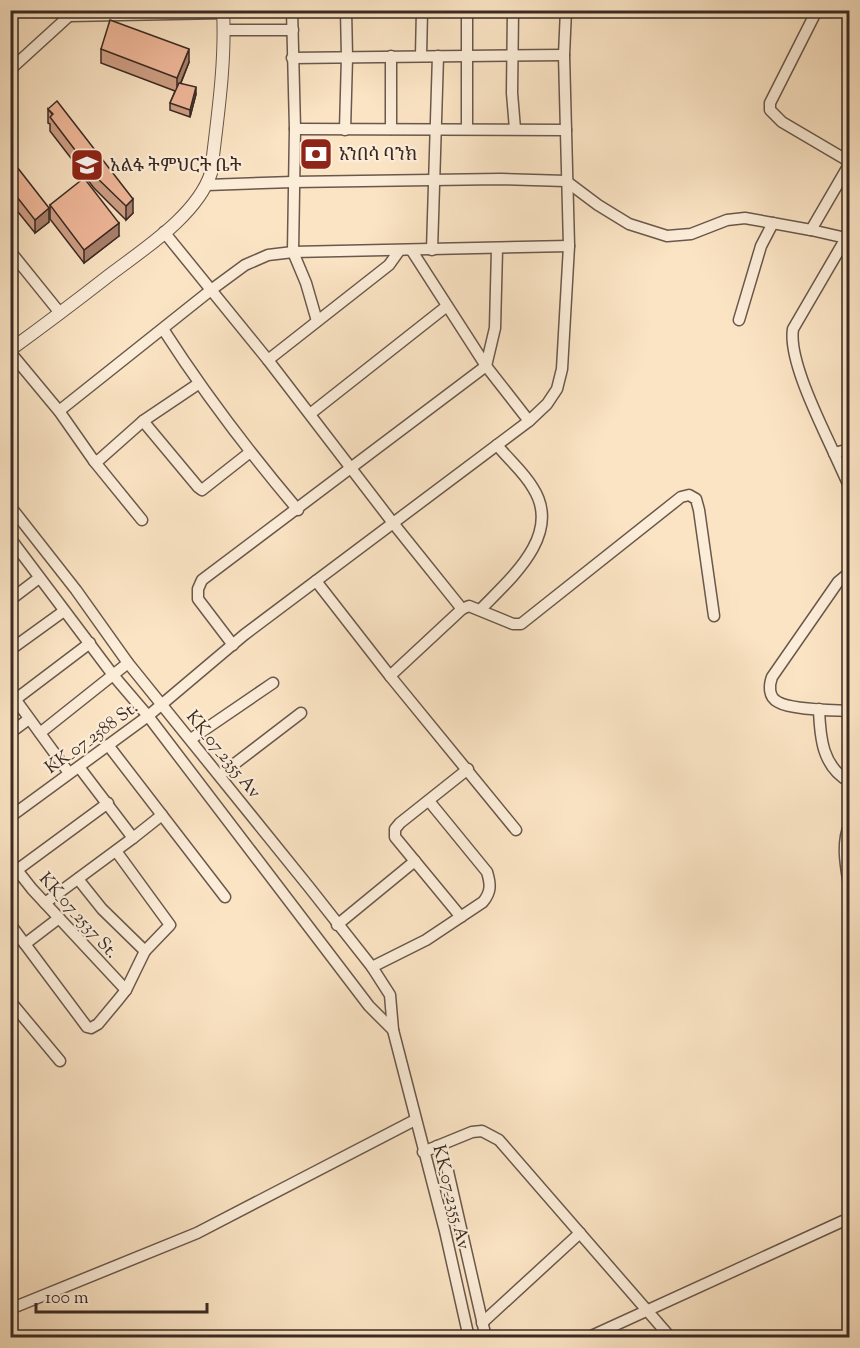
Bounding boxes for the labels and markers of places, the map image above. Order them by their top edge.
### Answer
bank icon: አንበሳ ባንክ [298,136,334,172]
place label: አንበሳ ባንክ [339,143,417,169]
school or university icon: አልፋ ትምህርት ቤት [69,147,105,183]
place label: አልፋ ትምህርት ቤት [110,154,242,180]

